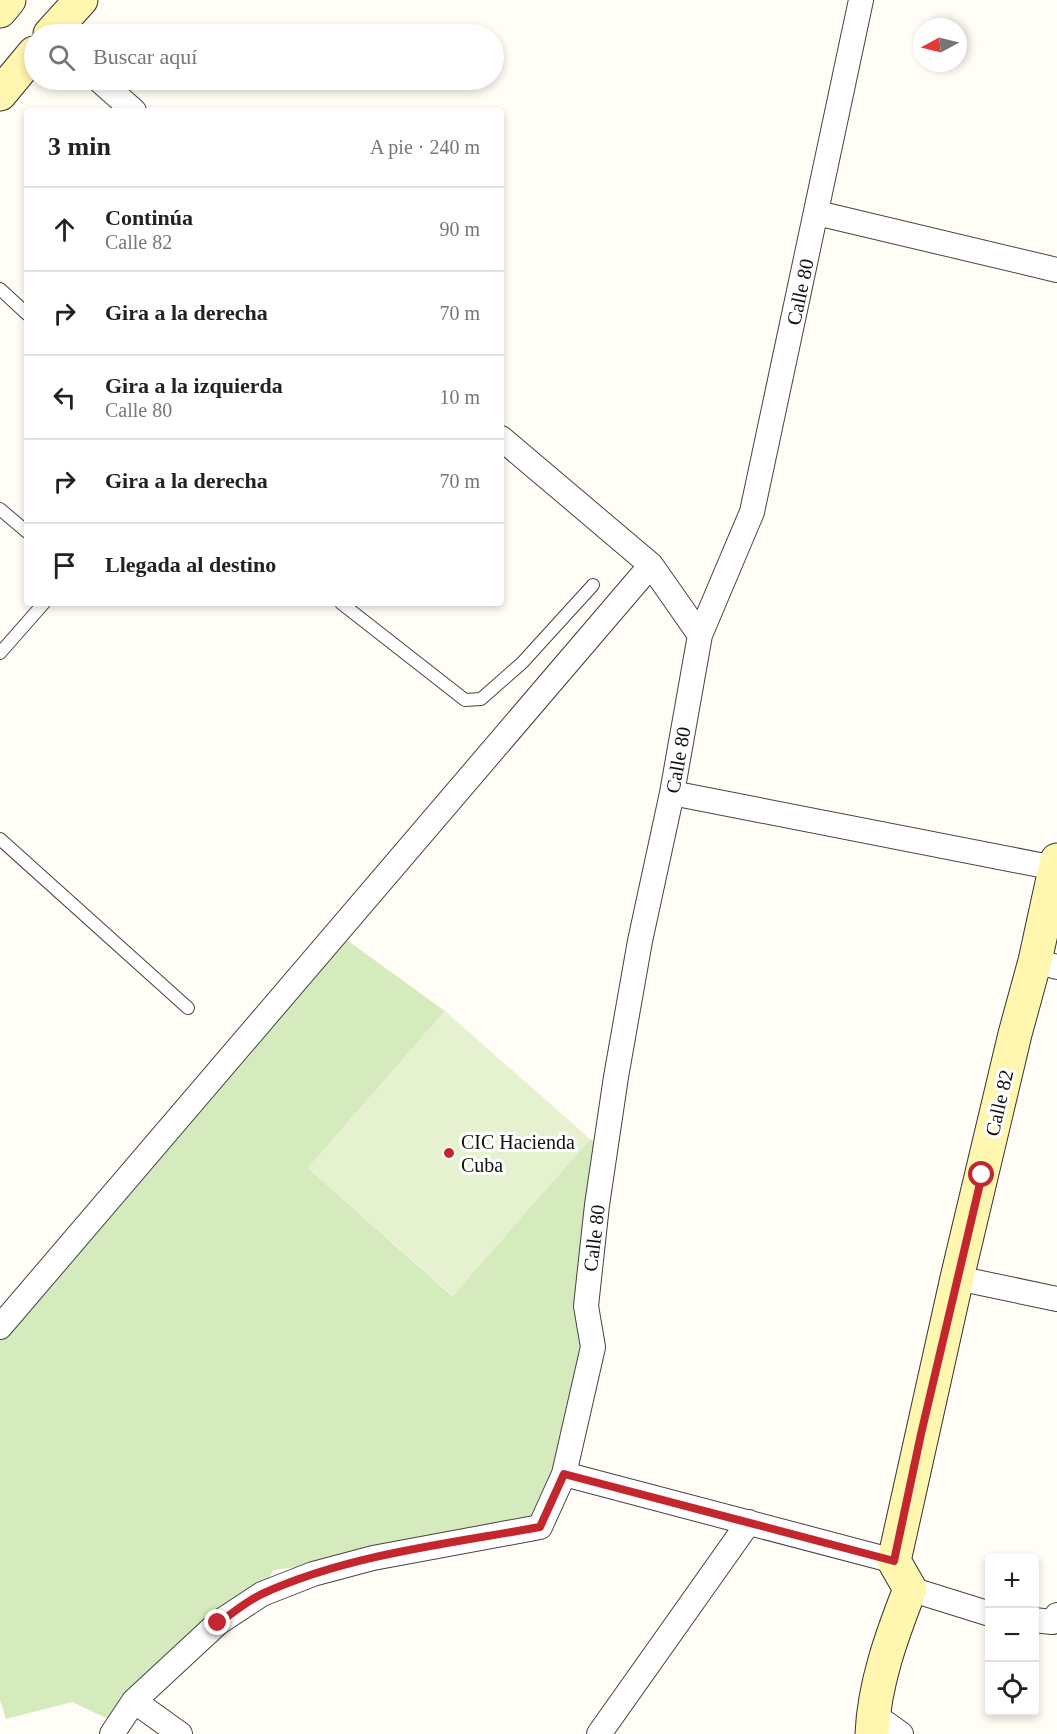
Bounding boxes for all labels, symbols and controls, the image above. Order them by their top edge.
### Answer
north arrow [913,18,967,72]
search box [24,24,504,90]
icon: search [45,41,78,74]
text: Buscar aquí [93,44,197,69]
text: 3 min [48,132,111,161]
text: A pie · 240 m [370,136,480,158]
text: Continúa [105,205,193,230]
icon: ahead [48,213,81,246]
text: 90 m [439,218,480,240]
text: Calle 82 [105,231,172,253]
street label: Calle 80 [782,257,818,327]
icon: right [48,297,81,330]
text: Gira a la derecha [105,300,268,325]
text: 70 m [439,302,480,324]
text: Gira a la izquierda [105,373,283,398]
icon: left [48,381,81,414]
text: 10 m [439,386,480,408]
text: Calle 80 [105,399,172,421]
icon: right [48,465,81,498]
text: Gira a la derecha [105,468,268,493]
text: 70 m [439,470,480,492]
icon: arrive [48,549,81,582]
text: Llegada al destino [105,552,276,577]
street label: Calle 80 [661,725,695,795]
street label: Calle 82 [981,1068,1017,1138]
place label: CIC Hacienda Cuba [461,1131,575,1176]
marker: CIC Hacienda Cuba [442,1146,456,1160]
route start [968,1161,994,1187]
street label: Calle 80 [579,1203,609,1273]
map controls [985,1554,1039,1716]
button: + [985,1554,1039,1608]
button: − [985,1608,1039,1662]
route end [204,1609,230,1635]
button: locate [985,1662,1039,1716]

